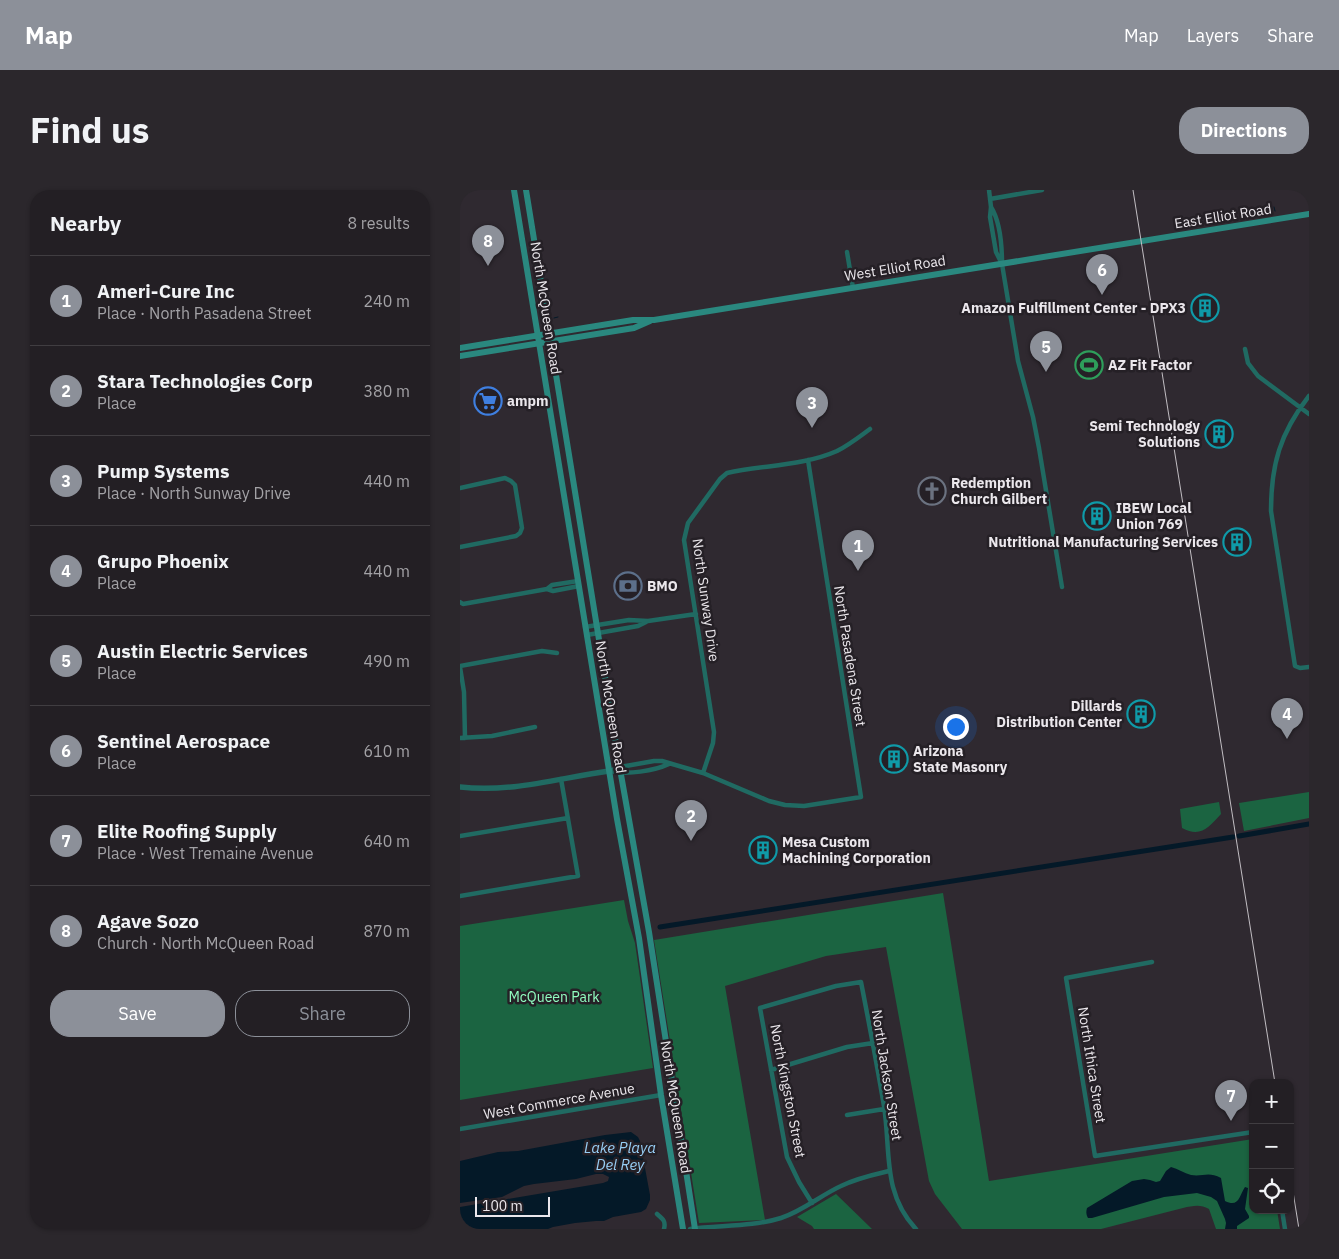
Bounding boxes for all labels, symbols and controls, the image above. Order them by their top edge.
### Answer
text: Map [25,19,73,51]
text: Map [1124,24,1159,47]
text: Layers [1187,24,1239,47]
text: Share [1267,24,1314,47]
text: Find us [30,107,149,153]
button: Directions [1179,107,1309,154]
street label: East Elliot Road [1173,199,1273,233]
text: Nearby [50,209,121,237]
text: 8 results [347,213,410,233]
pin: 8 [472,225,504,266]
street label: North McQueen Road [527,240,565,376]
street label: West Elliot Road [843,251,947,285]
pin: 6 [1086,254,1118,295]
text: Ameri-Cure Inc [97,279,235,303]
text: 1 [61,291,71,311]
text: 240 m [363,291,410,311]
building icon: Amazon Fulfillment Center - DPX3 [1190,293,1220,323]
place label: Amazon Fulfillment Center - DPX3 [961,299,1186,317]
text: Place · North Pasadena Street [97,303,312,323]
pin: 5 [1030,331,1062,372]
sports icon: AZ Fit Factor [1074,350,1104,380]
place label: AZ Fit Factor [1108,356,1192,374]
text: Stara Technologies Corp [97,369,313,393]
text: 2 [61,381,71,401]
text: 380 m [363,381,410,401]
supermarket icon: ampm [473,386,503,416]
pin: 3 [796,387,828,428]
place label: ampm [507,392,549,410]
text: Place [97,393,136,413]
place label: Semi Technology Solutions [1089,417,1201,451]
building icon: Semi Technology Solutions [1204,419,1234,449]
text: Pump Systems [97,459,230,483]
text: 3 [61,471,71,491]
text: 440 m [363,471,410,491]
place label: Redemption Church Gilbert [951,474,1047,508]
church icon: Redemption Church Gilbert [917,476,947,506]
text: Place · North Sunway Drive [97,483,291,503]
place label: IBEW Local Union 769 [1116,499,1191,533]
building icon: IBEW Local Union 769 [1082,501,1112,531]
building icon: Nutritional Manufacturing Services [1222,527,1252,557]
pin: 1 [842,530,874,571]
place label: Nutritional Manufacturing Services [988,533,1218,551]
street label: North Sunway Drive [688,537,724,663]
text: Grupo Phoenix [97,549,229,573]
text: 4 [61,561,71,581]
text: 440 m [363,561,410,581]
bank icon: BMO [613,571,643,601]
text: Place [97,573,136,593]
place label: BMO [647,577,678,595]
street label: North Pasadena Street [830,584,870,728]
text: Austin Electric Services [97,639,308,663]
street label: North McQueen Road [592,639,630,775]
text: 5 [61,651,71,671]
text: 490 m [363,651,410,671]
text: Place [97,663,136,683]
place label: Dillards Distribution Center [996,697,1122,731]
pin: 4 [1271,698,1303,739]
building icon: Dillards Distribution Center [1126,699,1156,729]
your location [943,714,969,740]
text: Sentinel Aerospace [97,729,270,753]
text: 6 [61,741,71,761]
text: 610 m [363,741,410,761]
place label: Arizona State Masonry [913,742,1008,776]
building icon: Arizona State Masonry [879,744,909,774]
text: Place [97,753,136,773]
pin: 2 [675,800,707,841]
text: Elite Roofing Supply [97,819,277,843]
text: 7 [61,831,71,851]
text: 640 m [363,831,410,851]
place label: Mesa Custom Machining Corporation [782,833,931,867]
building icon: Mesa Custom Machining Corporation [748,835,778,865]
text: Place · West Tremaine Avenue [97,843,314,863]
text: Agave Sozo [97,909,199,933]
text: 8 [61,921,71,941]
text: 870 m [363,921,410,941]
text: Church · North McQueen Road [97,933,314,953]
park label: McQueen Park [508,988,600,1006]
button: Save [50,990,225,1037]
button: Share [235,990,410,1037]
street label: North Ithica Street [1074,1006,1110,1124]
street label: North Jackson Street [868,1008,906,1142]
street label: North Kingston Street [766,1023,810,1159]
street label: North McQueen Road [657,1039,695,1175]
street label: West Commerce Avenue [482,1079,636,1123]
map controls [1249,1079,1294,1214]
button: + [1249,1079,1294,1124]
pin: 7 [1215,1080,1247,1121]
button: − [1249,1124,1294,1169]
water label: Lake Playa Del Rey [584,1138,656,1174]
button: locate [1249,1169,1294,1214]
scale bar [475,1194,550,1217]
text: 100 m [482,1197,523,1215]

